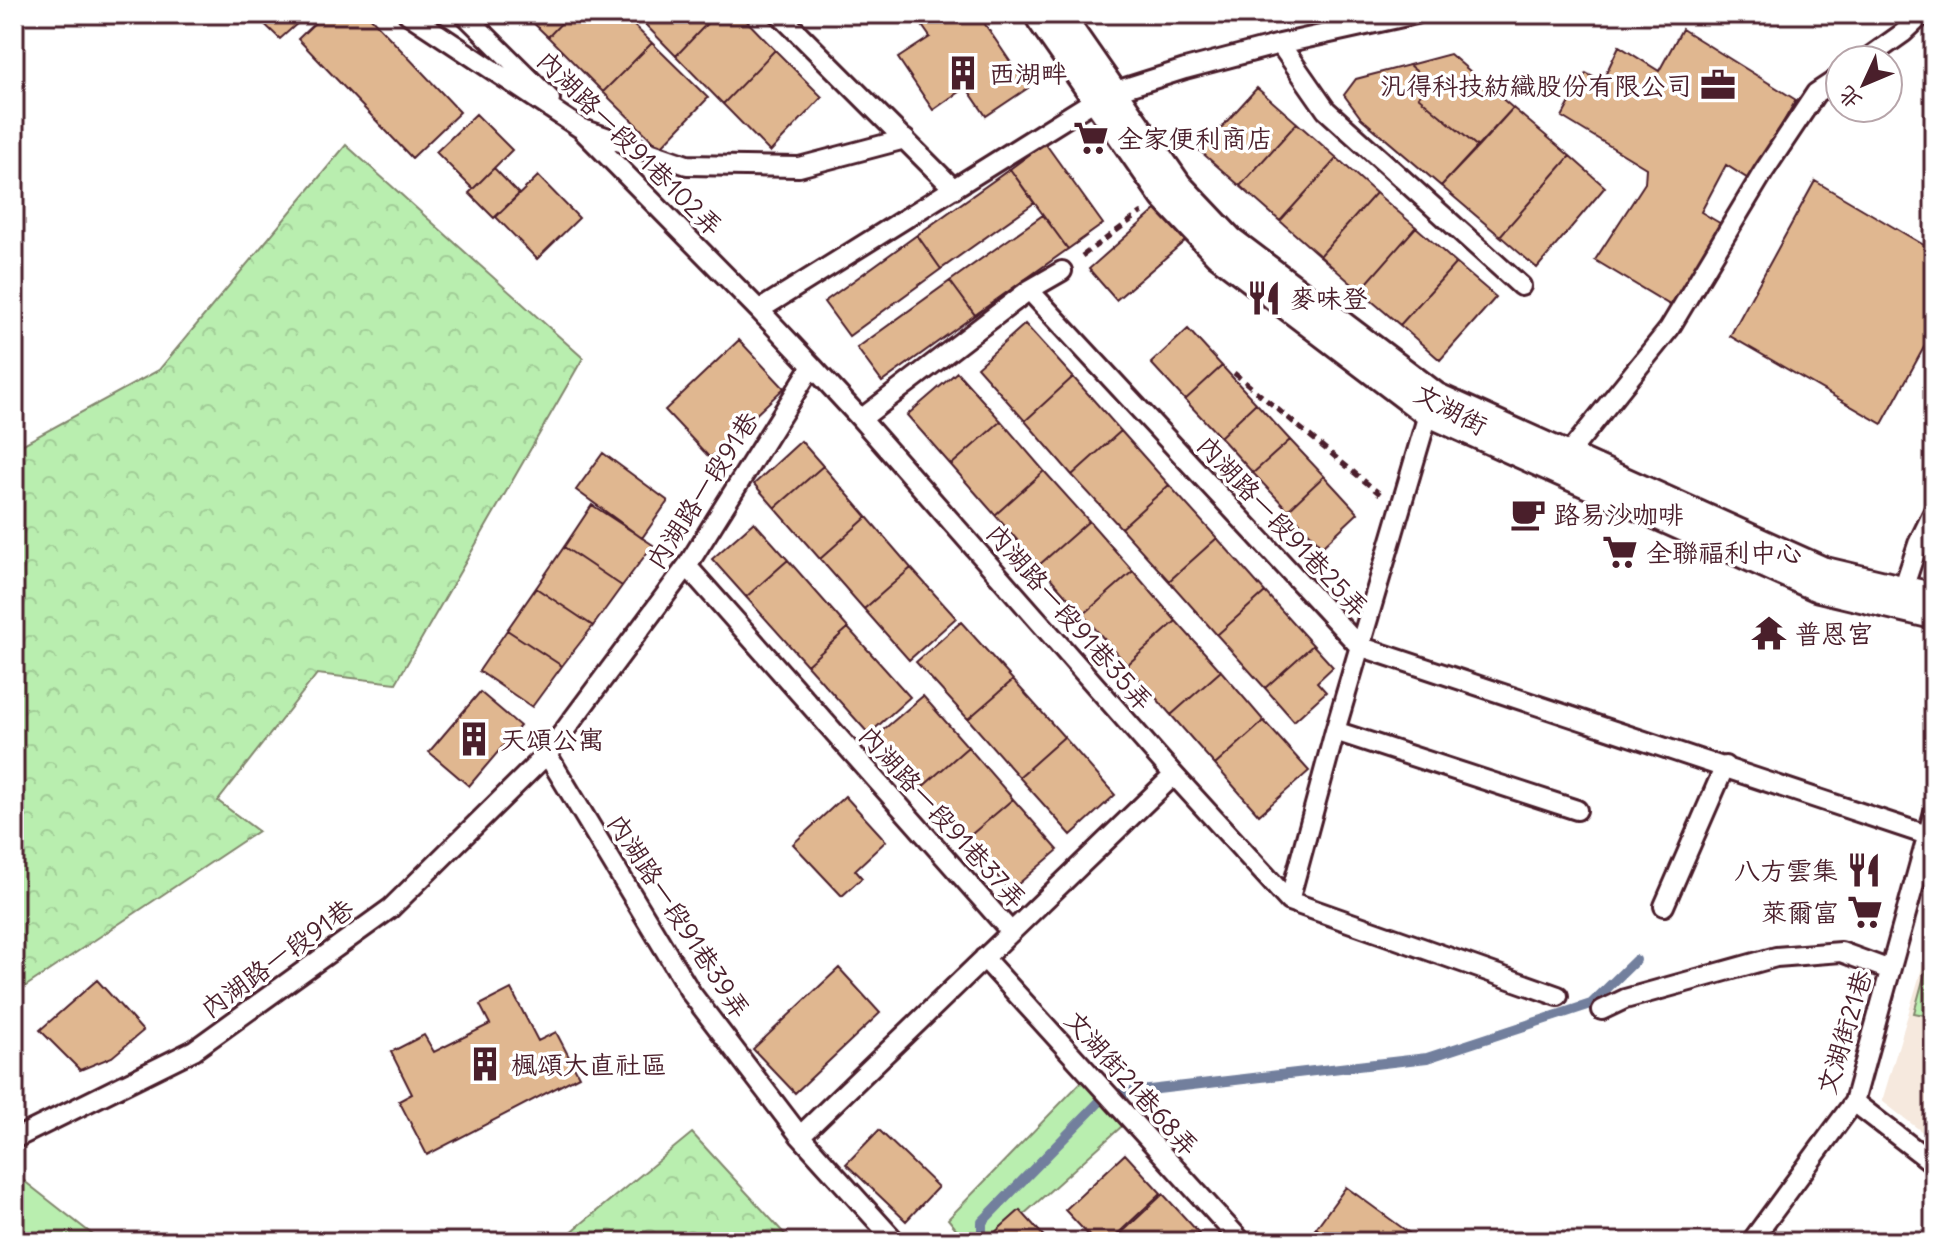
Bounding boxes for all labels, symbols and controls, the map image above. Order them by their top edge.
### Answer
street label: 內湖路一段91巷102弄 [530,43,730,243]
north arrow [1824,44,1904,124]
building icon: 西湖畔 [944,54,982,92]
place label: 西湖畔 [989,57,1067,90]
office icon: 汎得科技紡織股份有限公司 [1699,66,1737,104]
place label: 汎得科技紡織股份有限公司 [1380,69,1692,102]
text: 北 [1832,80,1867,116]
supermarket icon: 全家便利商店 [1072,119,1110,157]
place label: 全家便利商店 [1117,122,1273,155]
restaurant icon: 麥味登 [1245,279,1283,317]
place label: 麥味登 [1290,282,1368,315]
street label: 文湖街 [1409,376,1493,442]
street label: 內湖路一段91巷 [639,405,765,575]
street label: 內湖路一段91巷25弄 [1190,428,1376,624]
cafe icon: 路易沙咖啡 [1509,495,1547,533]
place label: 路易沙咖啡 [1554,498,1684,531]
street label: 內湖路一段91巷35弄 [980,517,1160,717]
supermarket icon: 全聯福利中心 [1601,533,1639,571]
place label: 全聯福利中心 [1646,536,1802,569]
temple icon: 普恩宮 [1750,614,1788,652]
place label: 普恩宮 [1795,617,1873,650]
street label: 內湖路一段91巷37弄 [852,719,1034,915]
building icon: 天頌公寓 [455,720,493,758]
place label: 天頌公寓 [500,723,604,756]
street label: 內湖路一段91巷39弄 [601,808,757,1024]
restaurant icon: 八方雲集 [1845,851,1883,889]
place label: 八方雲集 [1734,854,1838,887]
street label: 內湖路一段91巷 [194,891,360,1025]
supermarket icon: 萊爾富 [1846,893,1884,931]
place label: 萊爾富 [1761,896,1839,929]
street label: 文湖街21巷 [1809,966,1879,1098]
street label: 文湖街21巷68弄 [1058,1003,1206,1163]
building icon: 楓頌大直社區 [466,1045,504,1083]
place label: 楓頌大直社區 [511,1048,667,1081]

